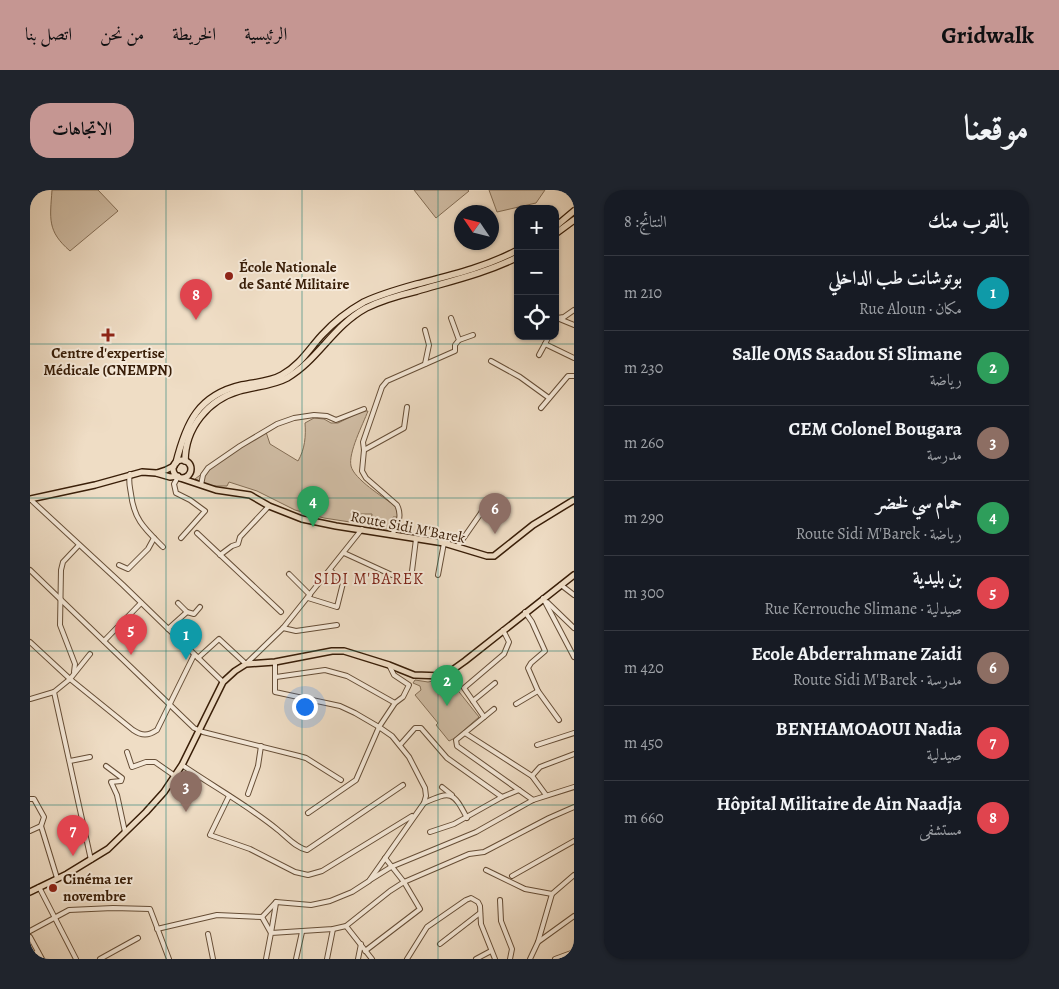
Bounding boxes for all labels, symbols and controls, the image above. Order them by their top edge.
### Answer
text: Gridwalk [941,19,1034,51]
text: اتصل بنا [25,22,72,46]
text: من نحن [100,22,144,46]
text: الخريطة [172,22,216,46]
text: الرئيسية [244,22,287,46]
button: الاتجاهات [30,103,134,158]
text: موقعنا [964,103,1029,151]
north arrow [454,205,499,250]
map controls [514,205,559,340]
button: + [514,205,559,250]
text: بالقرب منك [928,207,1009,235]
text: النتائج: 8 [624,211,667,233]
button: − [514,250,559,295]
place label: École Nationale de Santé Militaire [239,257,350,294]
text: بوتوشانت طب الداخلي [828,265,962,291]
marker: École Nationale de Santé Militaire [223,270,235,282]
pin: 8 [180,279,212,320]
text: 210 m [624,282,662,304]
text: 1 [990,282,996,304]
button: locate [514,295,559,340]
text: مكان · Rue Aloun [859,298,962,320]
marker: Centre d'expertise Médicale (CNEMPN) [101,328,115,342]
text: Salle OMS Saadou Si Slimane [732,341,962,367]
place label: Centre d'expertise Médicale (CNEMPN) [44,343,172,380]
text: 230 m [624,357,663,379]
text: 2 [989,357,997,379]
text: رياضة [930,369,962,391]
text: CEM Colonel Bougara [789,416,962,442]
text: 260 m [624,432,664,454]
text: 3 [990,432,996,454]
text: مدرسة [927,444,962,466]
pin: 4 [297,486,329,527]
text: حمام سي لخضر [876,490,962,516]
pin: 6 [479,493,511,534]
street label: Route Sidi M'Barek [349,506,468,548]
text: 290 m [624,507,664,529]
text: 4 [989,507,997,529]
text: رياضة · Route Sidi M'Barek [796,523,962,545]
text: بن بليدية [913,565,962,591]
district label: SIDI M'BAREK [314,568,424,590]
text: 300 m [624,582,664,604]
text: 5 [990,582,996,604]
text: صيدلية · Rue Kerrouche Slimane [764,598,962,620]
pin: 5 [115,614,147,655]
pin: 1 [170,619,202,660]
text: Ecole Abderrahmane Zaidi [751,641,962,667]
text: 420 m [624,657,664,679]
text: 6 [989,657,997,679]
pin: 2 [431,665,463,706]
text: مدرسة · Route Sidi M'Barek [793,669,962,691]
your location [292,694,318,720]
text: BENHAMOAOUI Nadia [776,716,962,742]
text: 450 m [624,732,663,754]
text: 7 [990,732,996,754]
text: صيدلية [927,744,962,766]
pin: 3 [170,771,202,812]
text: Hôpital Militaire de Ain Naadja [717,791,962,817]
text: 660 m [624,807,664,829]
text: 8 [989,807,997,829]
pin: 7 [57,815,89,856]
text: مستشفى [919,819,962,841]
place label: Cinéma 1er novembre [63,869,133,906]
marker: Cinéma 1er novembre [47,882,59,894]

